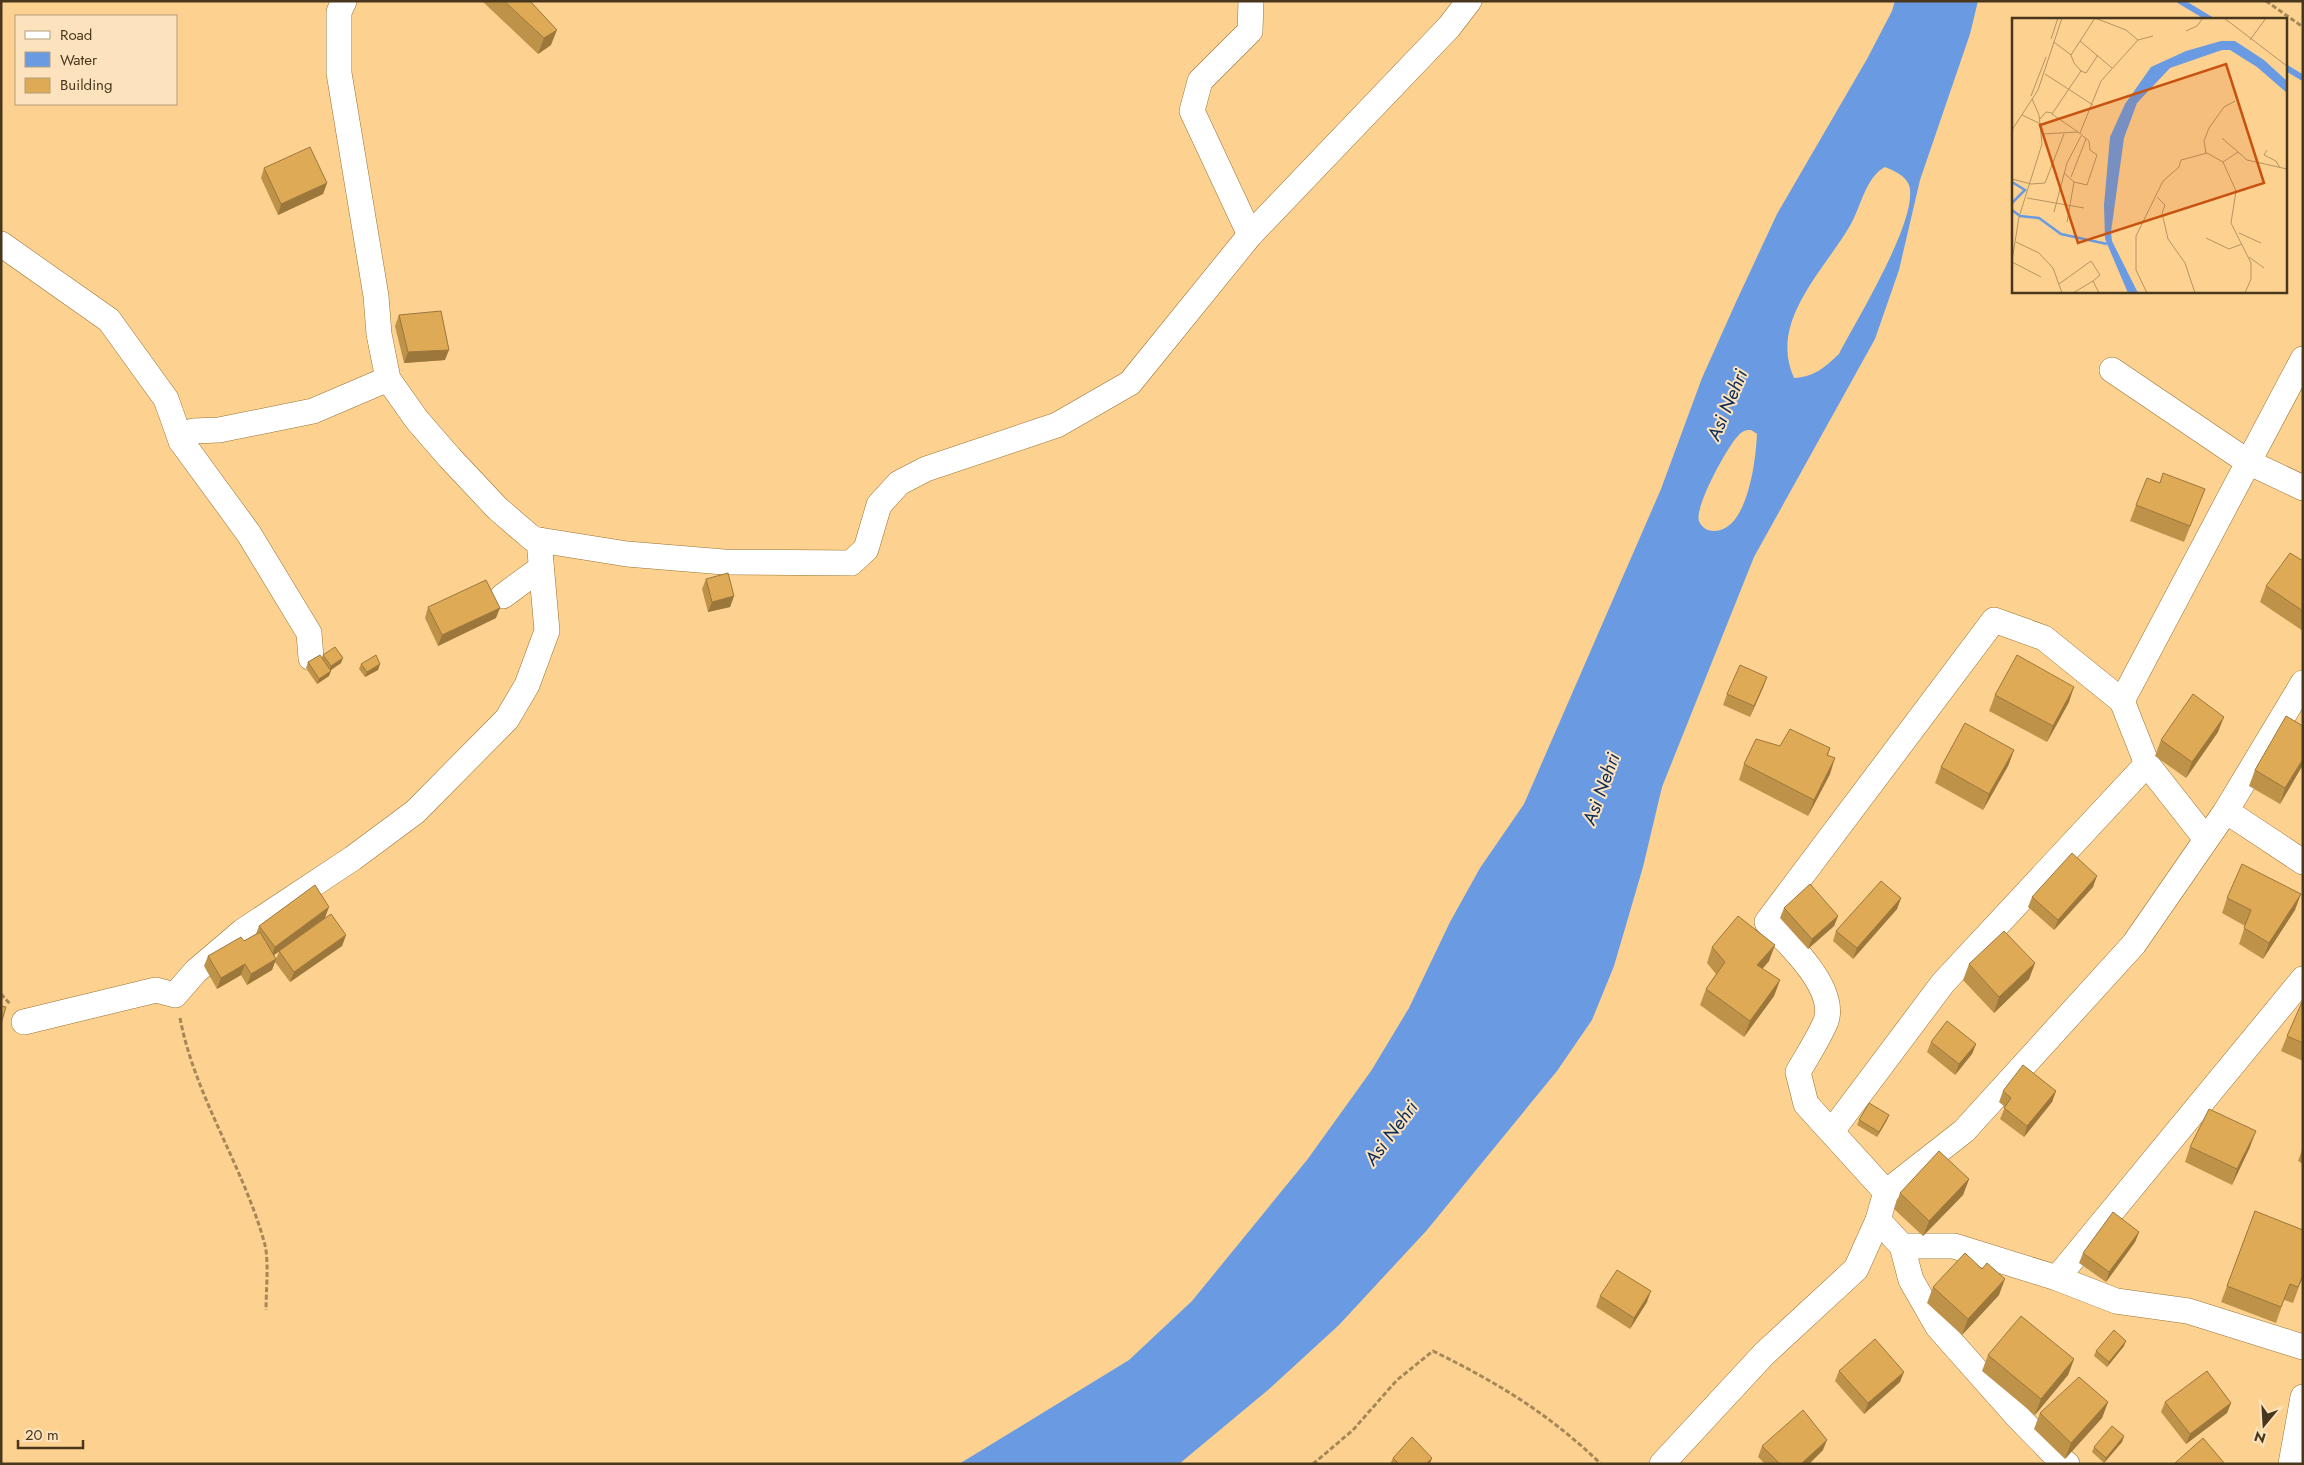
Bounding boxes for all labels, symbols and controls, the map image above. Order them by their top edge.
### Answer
legend [15,15,178,105]
inset map [2012,18,2286,292]
text: Road [60,24,92,46]
text: Water [60,49,98,71]
text: Building [60,74,112,96]
water label: Asi Nehri [1700,364,1754,446]
water label: Asi Nehri [1575,748,1627,830]
water label: Asi Nehri [1357,1094,1425,1172]
north arrow [2239,1400,2289,1450]
scale bar [18,1418,82,1450]
text: 20 m [25,1424,59,1446]
text: N [2252,1426,2268,1449]

